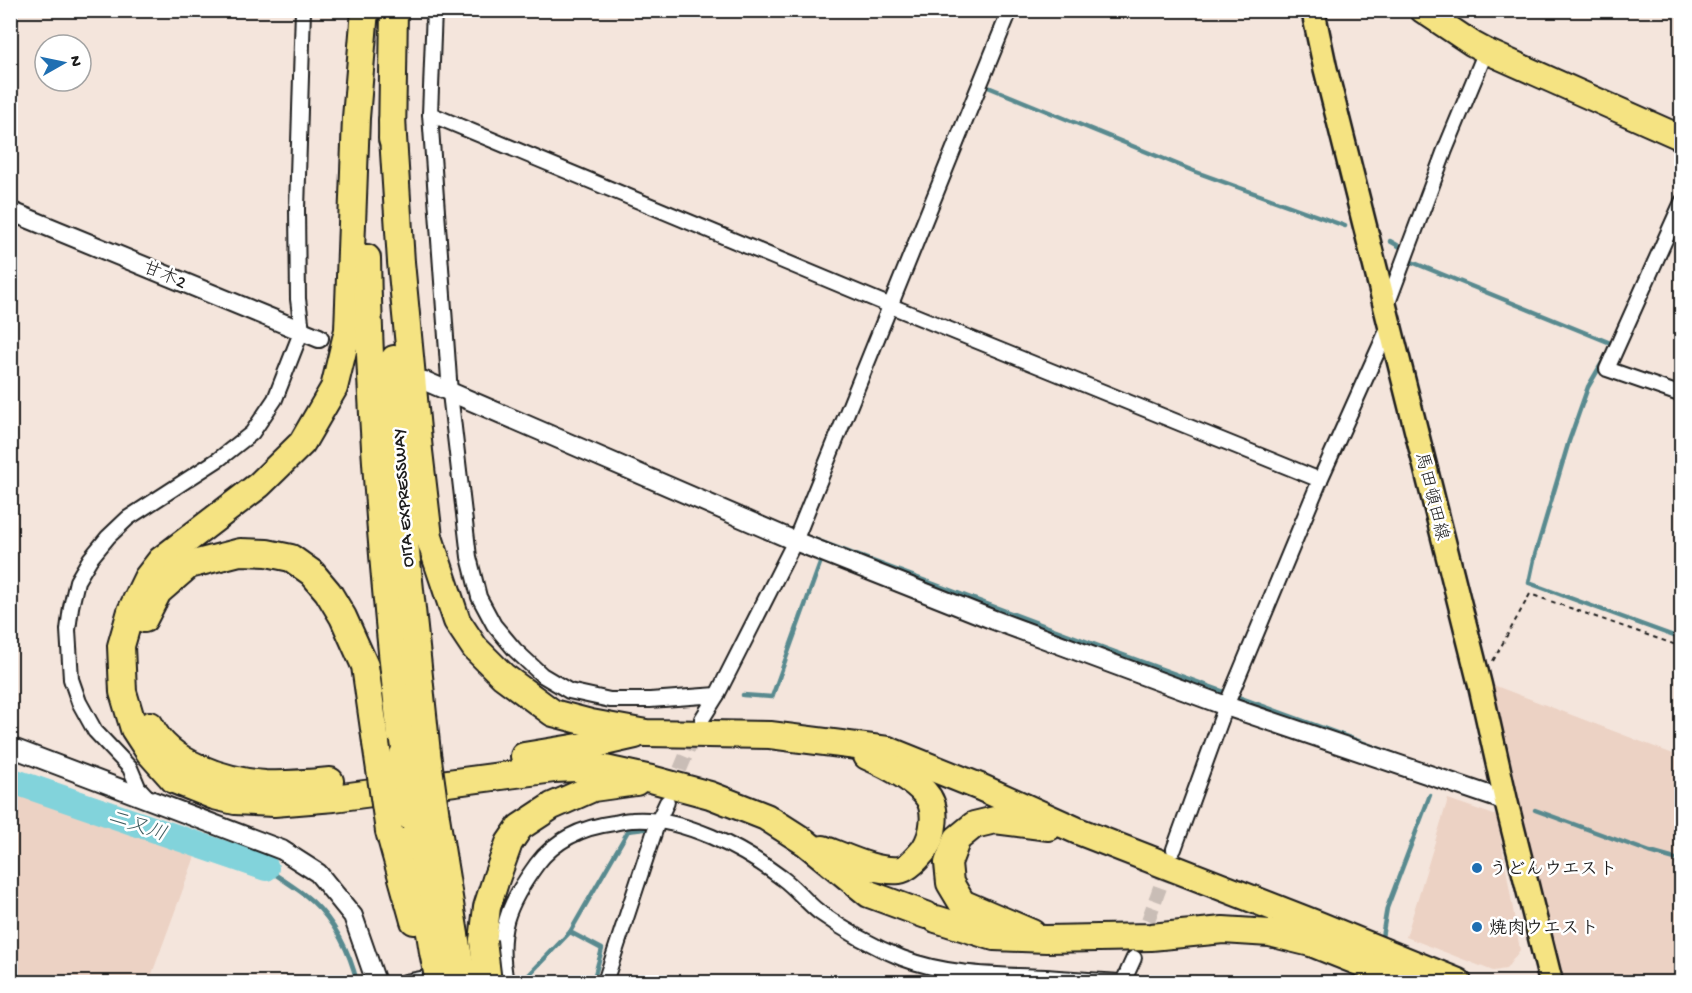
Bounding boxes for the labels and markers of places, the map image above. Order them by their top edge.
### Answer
place label: うどんウエスト [1489,860,1617,881]
marker: うどんウエスト [1470,861,1484,875]
place label: 焼肉ウエスト [1489,918,1598,940]
marker: 焼肉ウエスト [1470,920,1484,934]

